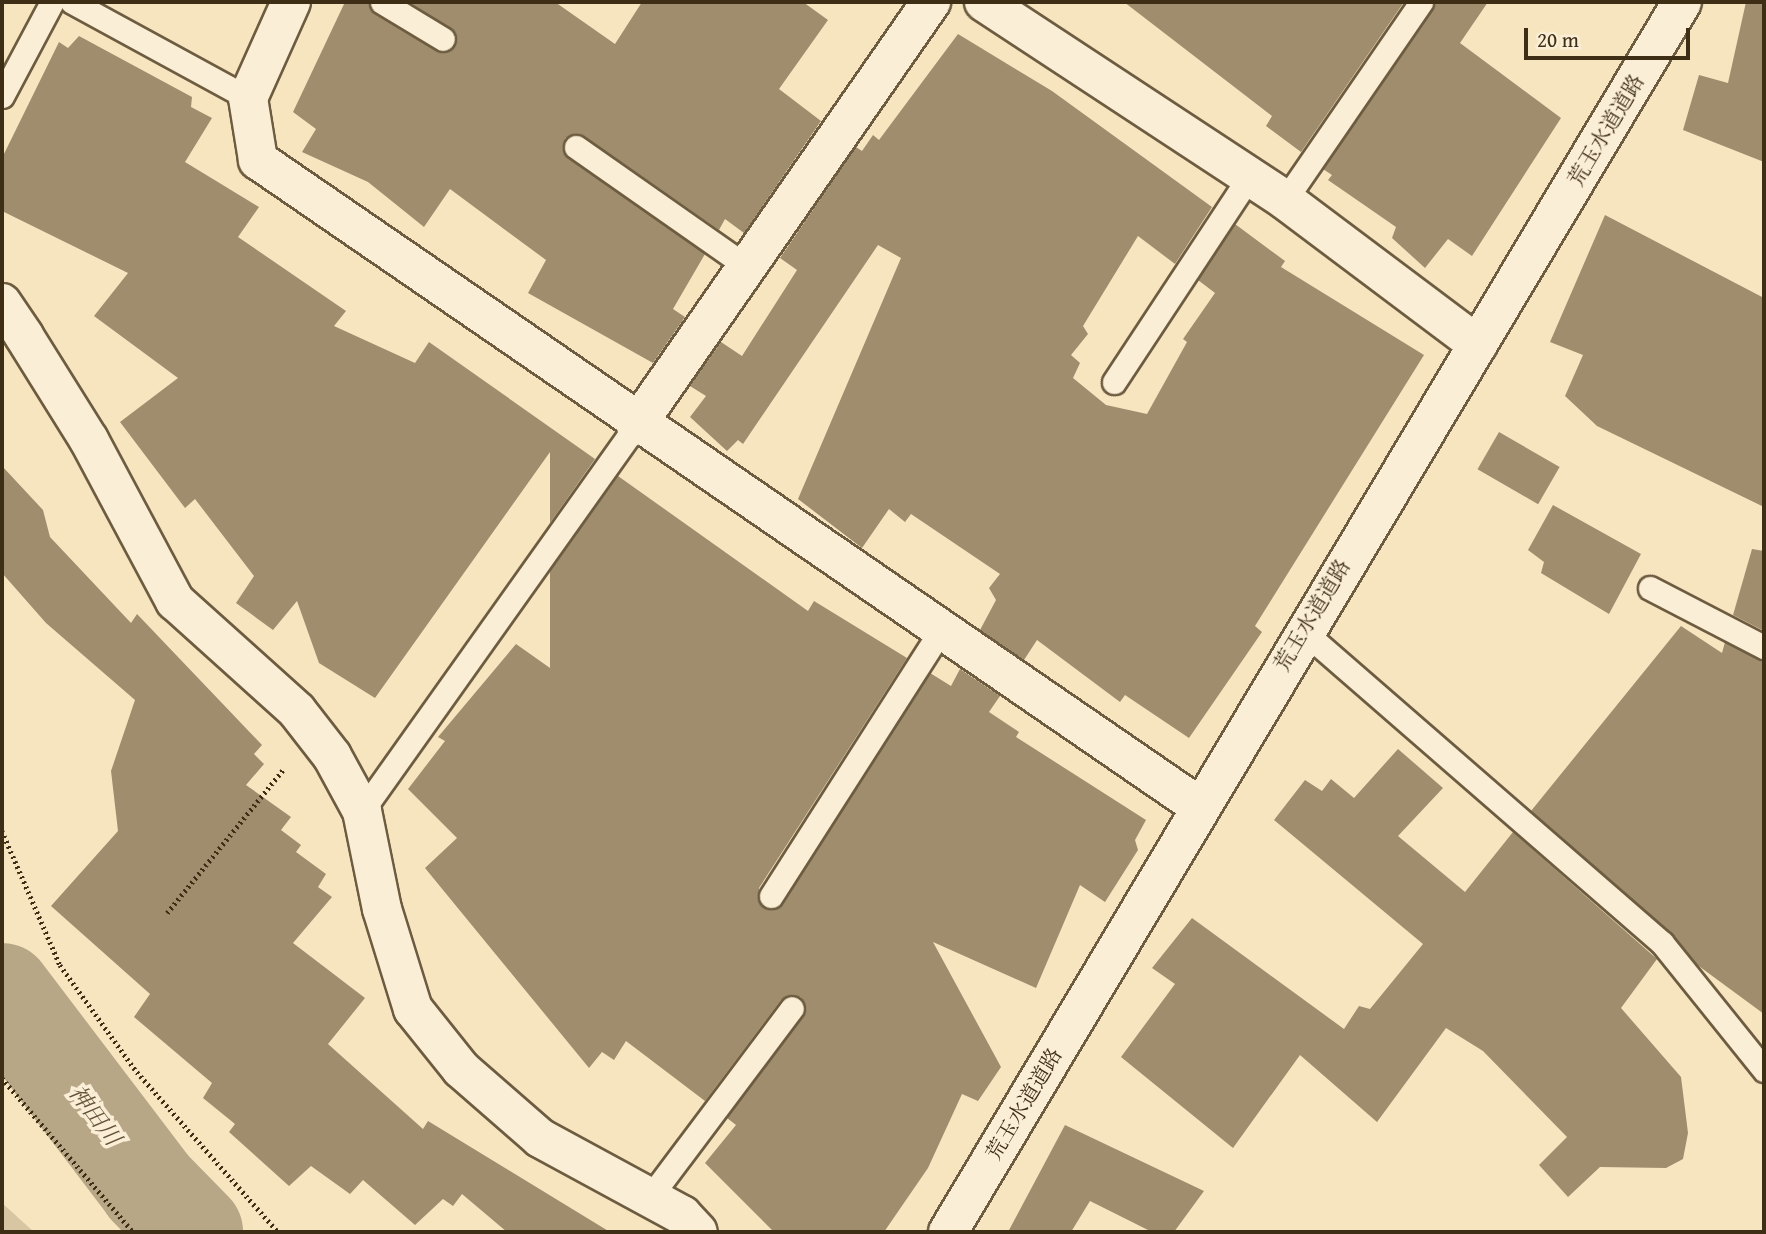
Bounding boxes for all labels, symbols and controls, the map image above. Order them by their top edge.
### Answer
scale bar [1528,14,1694,58]
text: 20 m [1537,24,1579,55]
street label: 荒玉水道道路 [1563,70,1649,190]
street label: 荒玉水道道路 [1269,555,1355,675]
street label: 荒玉水道道路 [981,1044,1067,1164]
water label: 神田川 [63,1079,127,1151]

